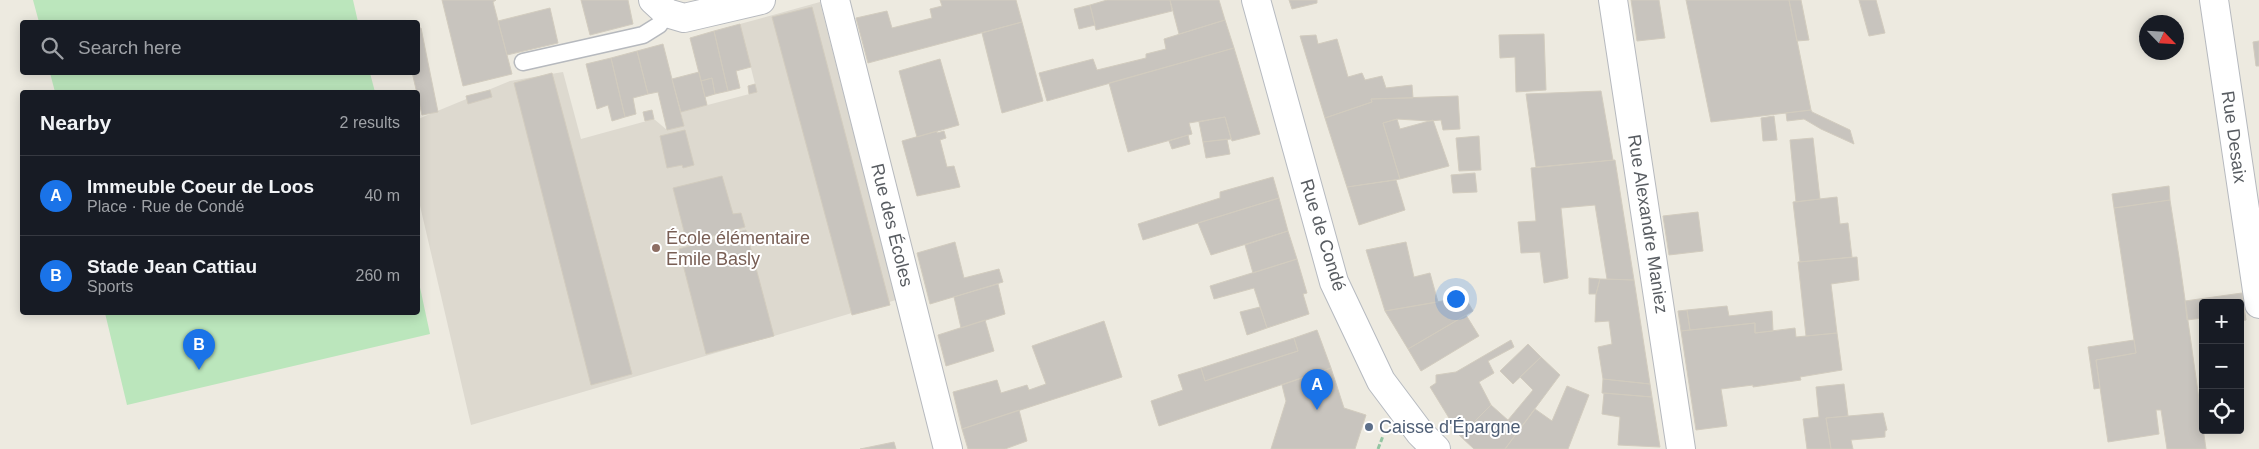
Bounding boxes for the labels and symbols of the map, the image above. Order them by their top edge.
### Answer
north arrow [2139,15,2184,60]
street label: Rue Desaix [2218,90,2250,184]
street label: Rue Alexandre Maniez [1624,133,1672,315]
street label: Rue des Écoles [867,161,917,289]
street label: Rue de Condé [1296,177,1350,293]
place label: École élémentaire Emile Basly [666,228,810,269]
marker: École élémentaire Emile Basly [650,242,662,254]
your location [1443,286,1469,312]
pin: B [183,329,215,370]
pin: A [1301,369,1333,410]
place label: Caisse d'Épargne [1379,417,1521,437]
marker: Caisse d'Épargne [1363,421,1375,433]

